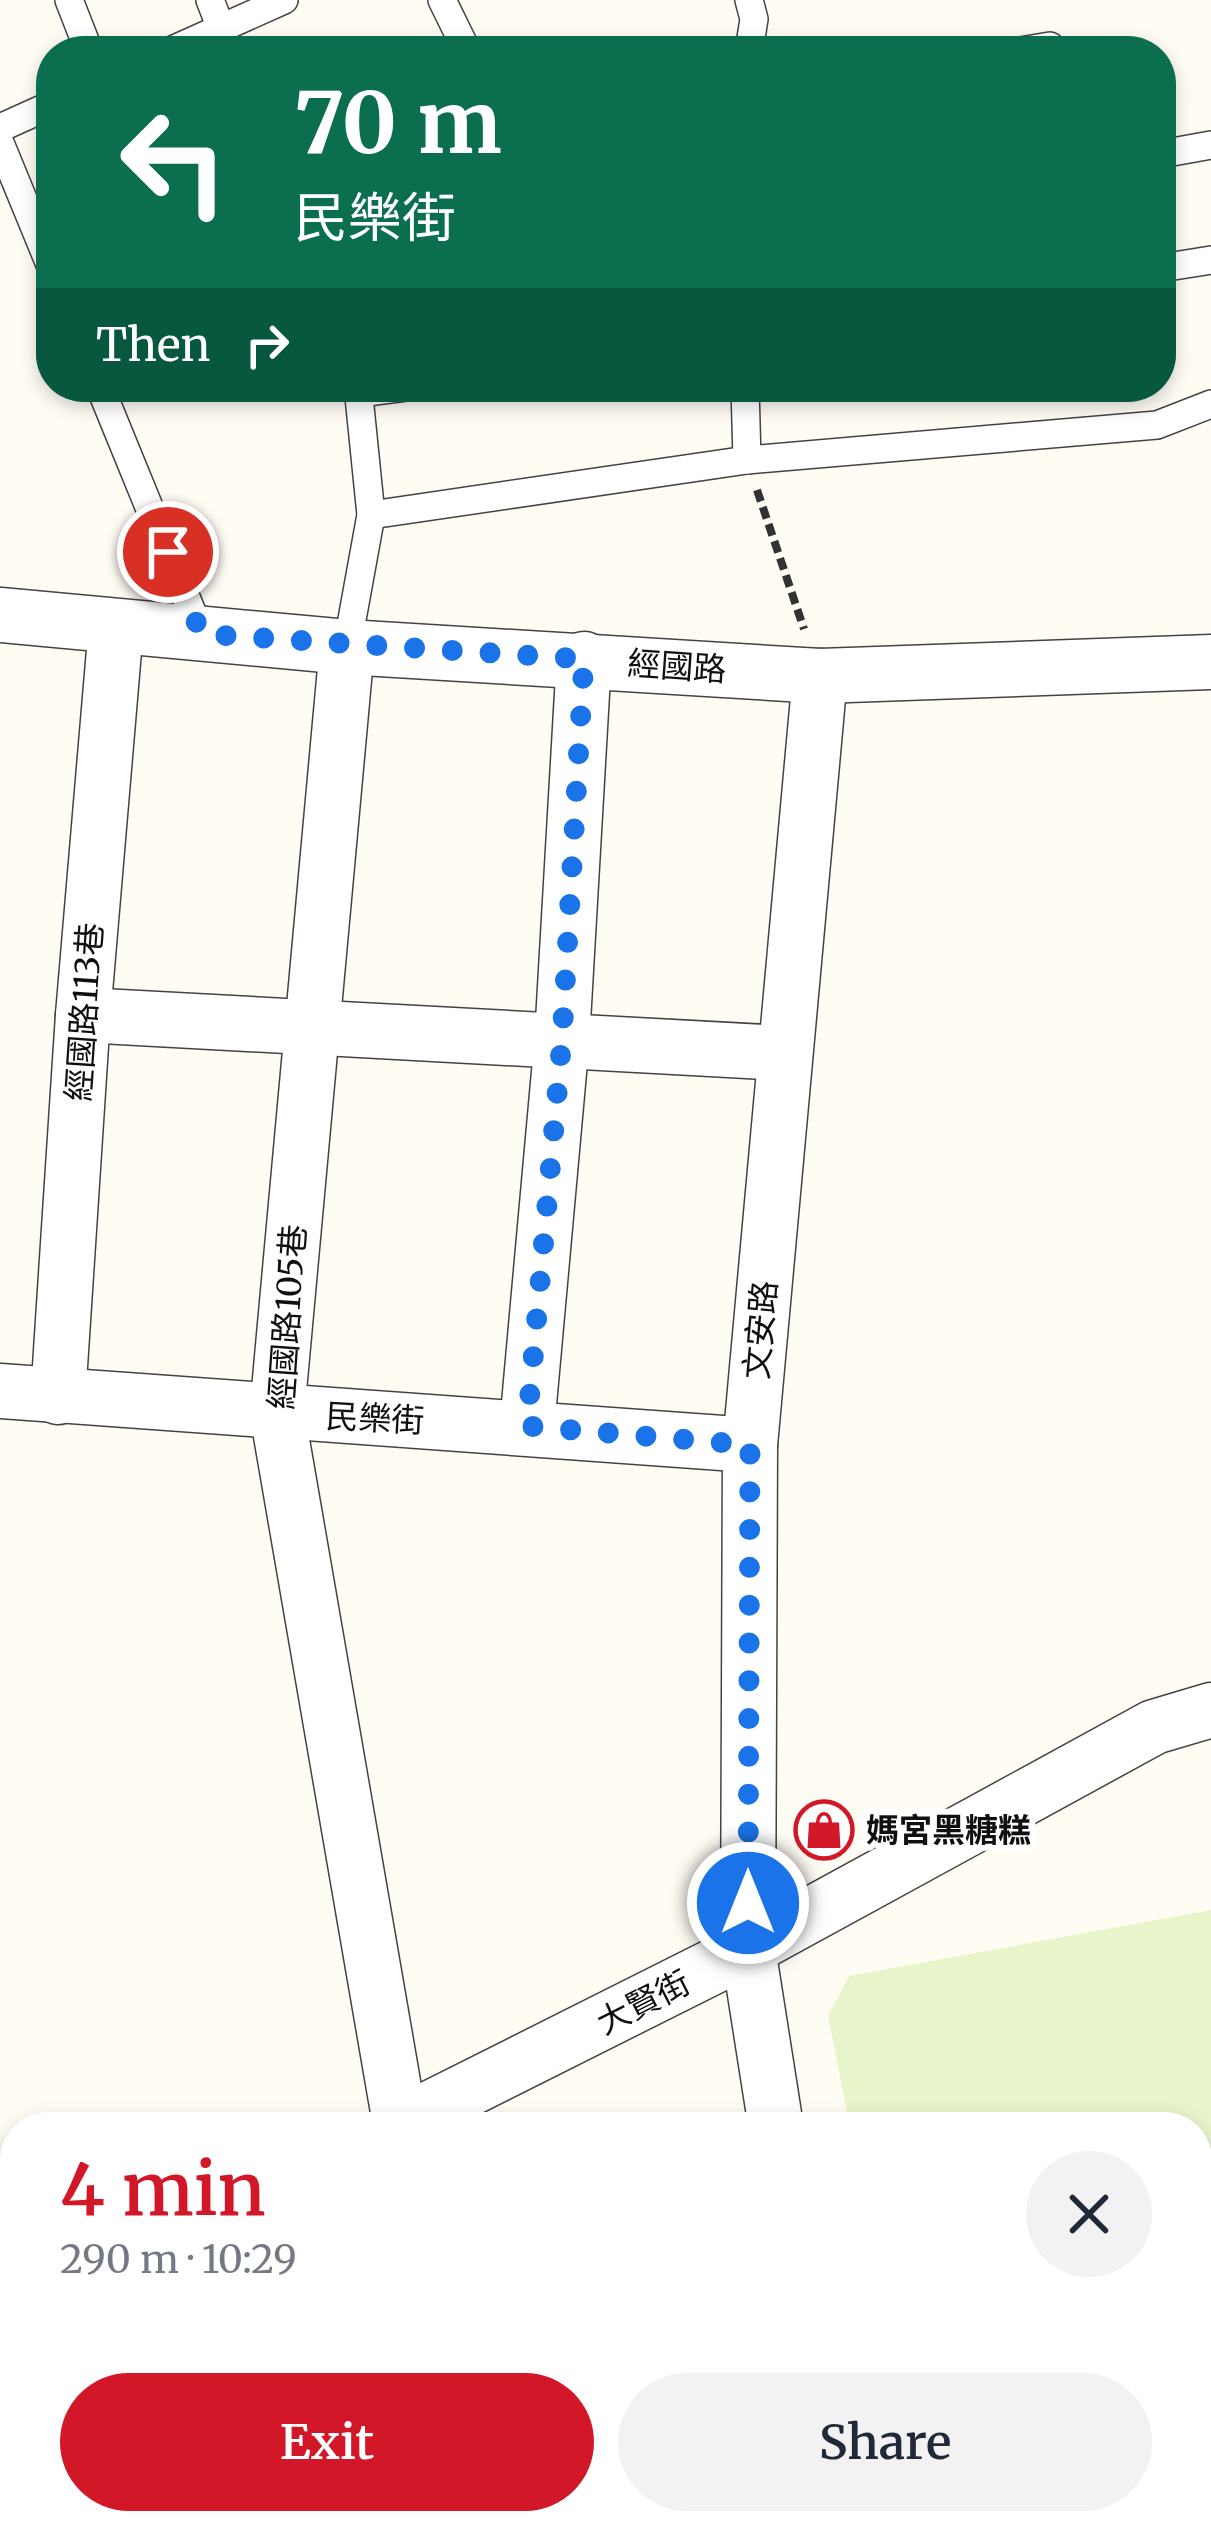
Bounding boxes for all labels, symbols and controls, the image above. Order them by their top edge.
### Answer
text: 70 m [294,70,502,176]
icon: left [96,84,252,240]
text: 民樂街 [294,184,456,252]
icon: right [234,312,300,378]
text: Then [96,317,210,373]
pin [117,501,219,603]
icon: arrive [135,519,201,585]
street label: 經國路 [626,643,728,690]
street label: 經國路113巷 [58,921,111,1103]
street label: 經國路105巷 [261,1223,314,1411]
street label: 文安路 [736,1279,785,1381]
street label: 民樂街 [324,1395,425,1442]
shop icon: 媽宮黑糖糕 [793,1799,855,1861]
place label: 媽宮黑糖糕 [866,1810,1031,1851]
position arrow [685,1840,811,1966]
street label: 大賢街 [590,1962,697,2043]
text: 4 min [60,2144,266,2235]
button: close [1026,2151,1152,2277]
text: 290 m · 10:29 [60,2235,297,2284]
button: Exit [60,2373,594,2511]
button: Share [618,2373,1152,2511]

